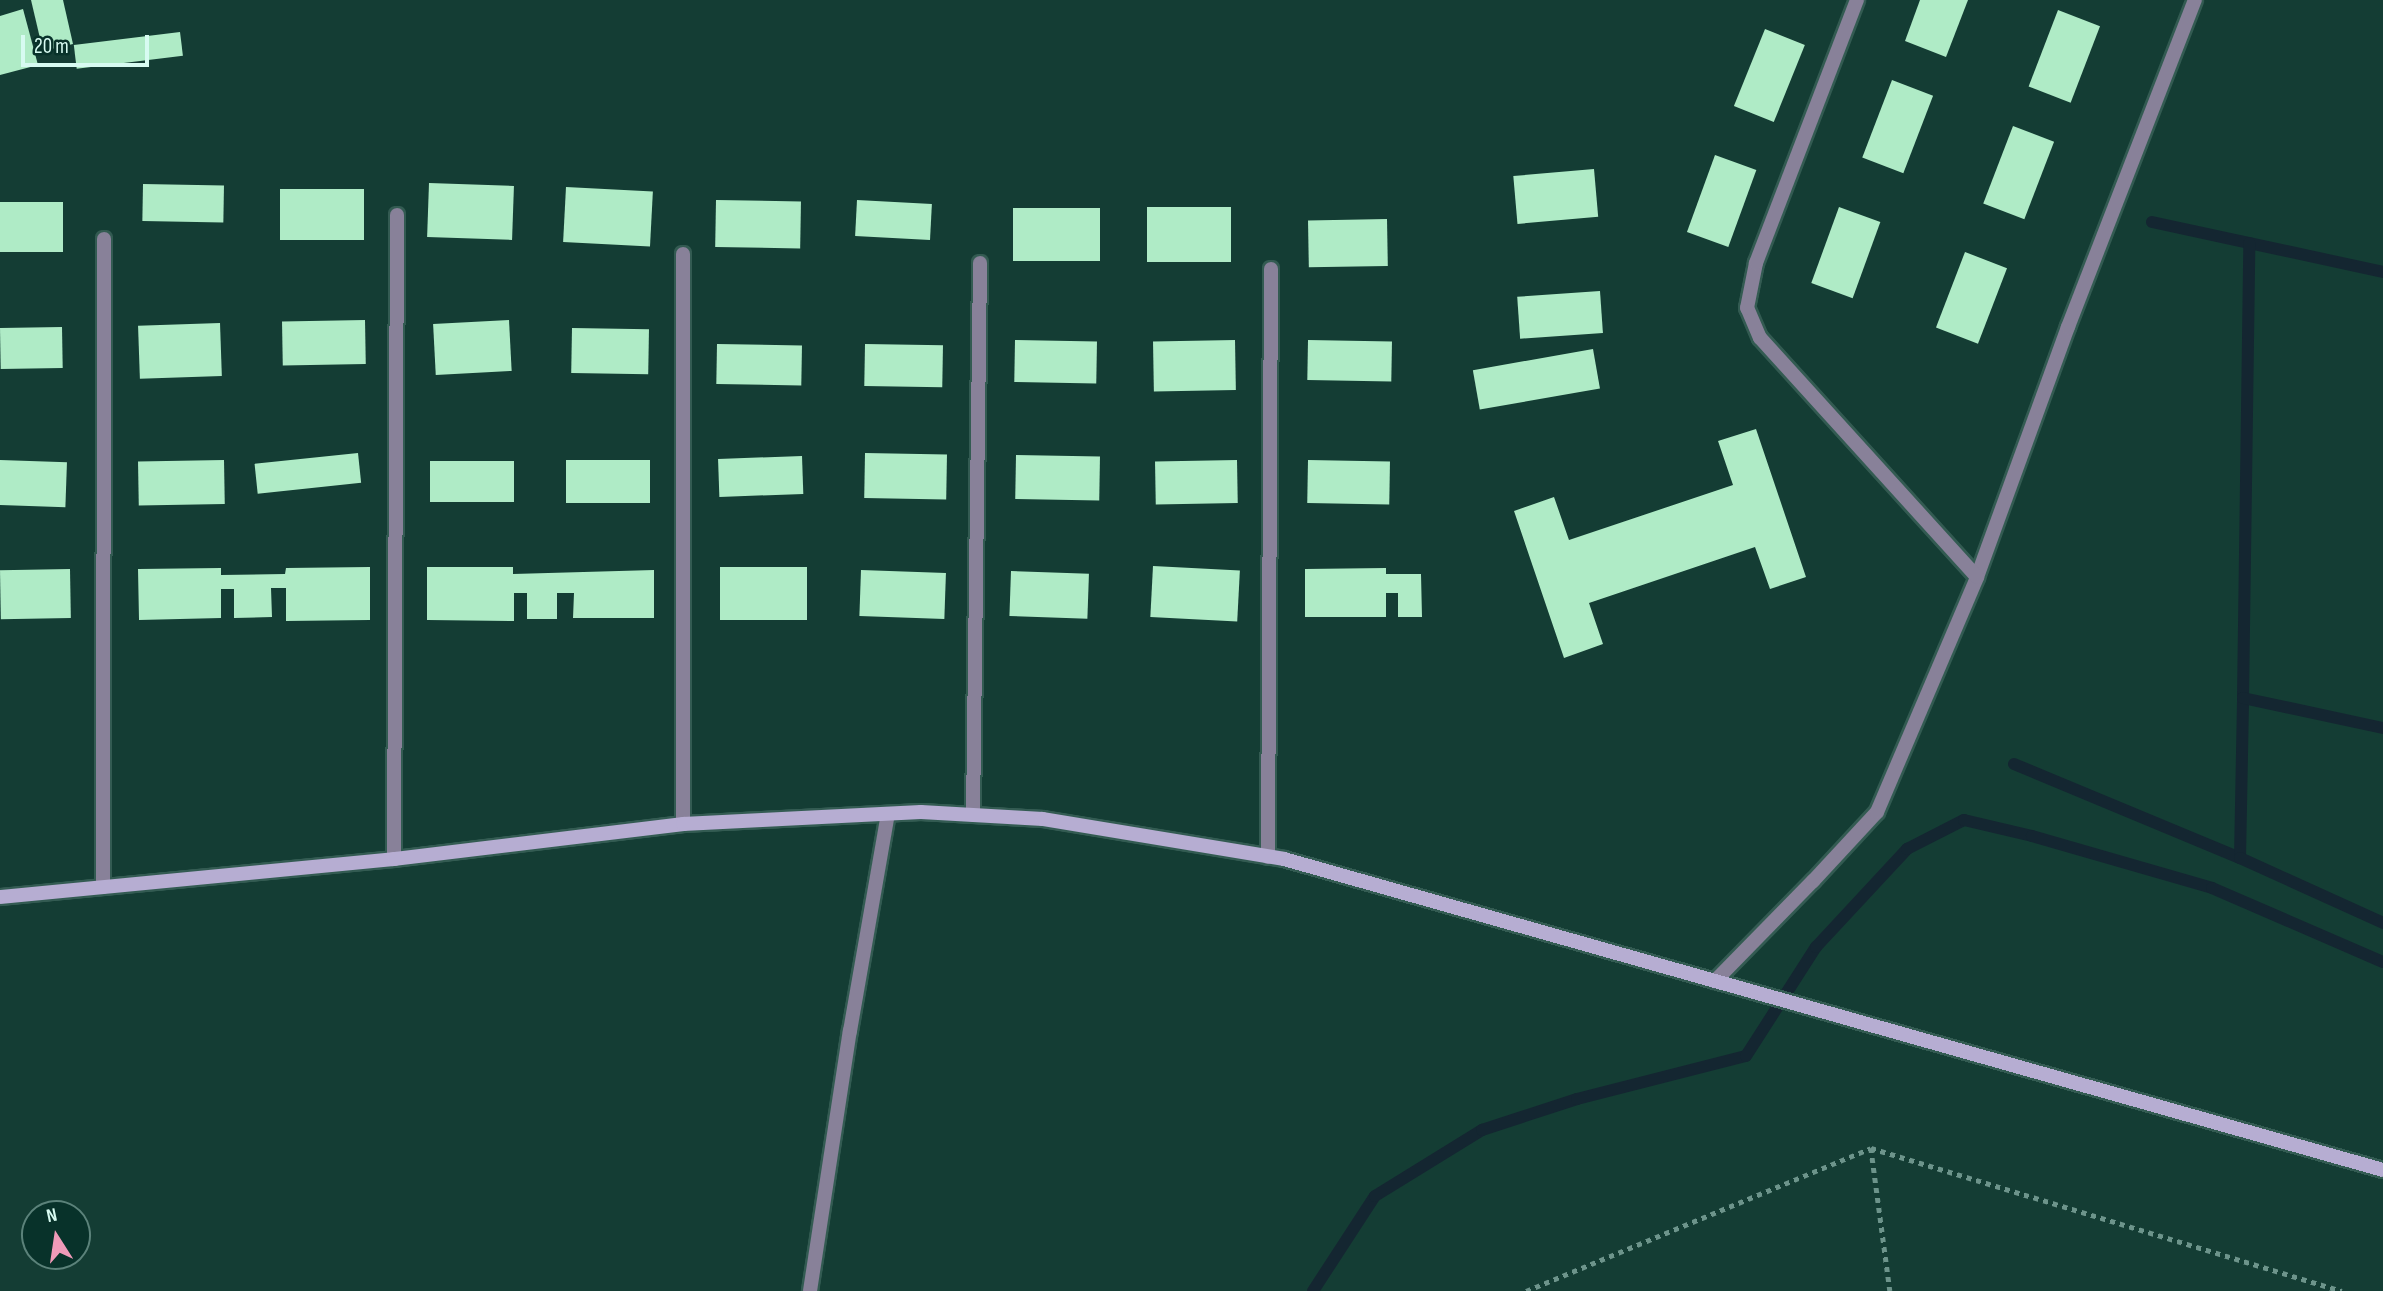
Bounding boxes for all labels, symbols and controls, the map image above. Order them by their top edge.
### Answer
scale bar [24,21,152,65]
text: 20 m [34,34,69,59]
north arrow [21,1200,91,1270]
text: N [45,1204,59,1228]

